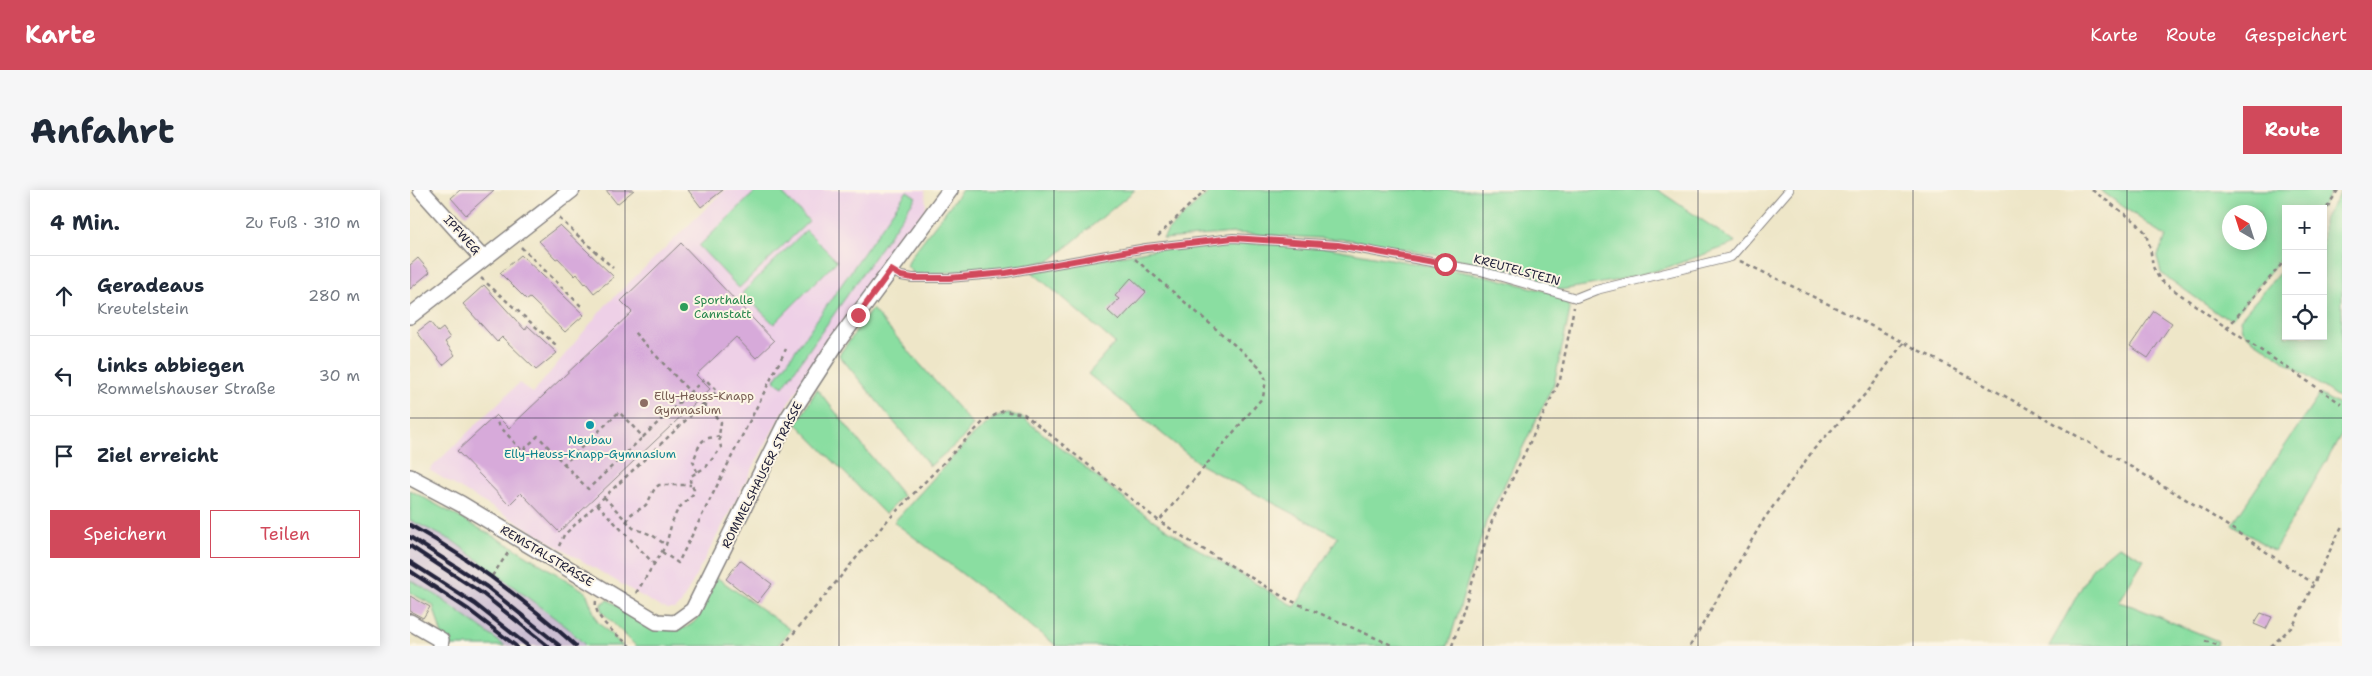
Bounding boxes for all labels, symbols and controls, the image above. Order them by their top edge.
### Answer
text: Karte [25,19,96,51]
text: Karte [2090,23,2138,47]
text: Route [2166,23,2217,47]
text: Gespeichert [2245,23,2347,47]
button: Route [2243,106,2342,154]
text: Anfahrt [30,107,174,154]
north arrow [2222,205,2267,250]
map controls [2282,205,2327,340]
button: + [2282,205,2327,250]
text: 4 Min. [50,209,120,237]
text: Zu Fuß · 310 m [245,212,360,233]
street label: IPFWEG [440,212,484,258]
button: − [2282,250,2327,295]
street label: KREUTELSTEIN [1472,251,1562,289]
route start [1434,253,1457,276]
text: Geradeaus [97,273,204,298]
icon: ahead [50,282,78,310]
text: 280 m [308,285,360,306]
place label: Sporthalle Cannstatt [694,292,754,322]
button: locate [2282,295,2327,340]
text: Kreutelstein [97,298,189,319]
marker: Sporthalle Cannstatt [678,301,690,313]
route end [847,304,870,327]
text: Links abbiegen [97,353,244,378]
icon: left [50,362,78,390]
text: 30 m [319,365,360,386]
text: Rommelshauser Straße [97,378,276,399]
place label: Elly-Heuss-Knapp Gymnasium [654,388,754,418]
marker: Elly-Heuss-Knapp Gymnasium [638,397,650,409]
street label: ROMMELSHAUSER STRASSE [718,399,806,551]
marker: Neubau Elly-Heuss-Knapp-Gymnasium [584,419,596,431]
place label: Neubau Elly-Heuss-Knapp-Gymnasium [504,432,676,462]
icon: arrive [50,442,78,470]
text: Ziel erreicht [97,443,218,468]
button: Speichern [50,510,200,558]
button: Teilen [210,510,360,558]
street label: REMSTALSTRASSE [497,522,597,590]

